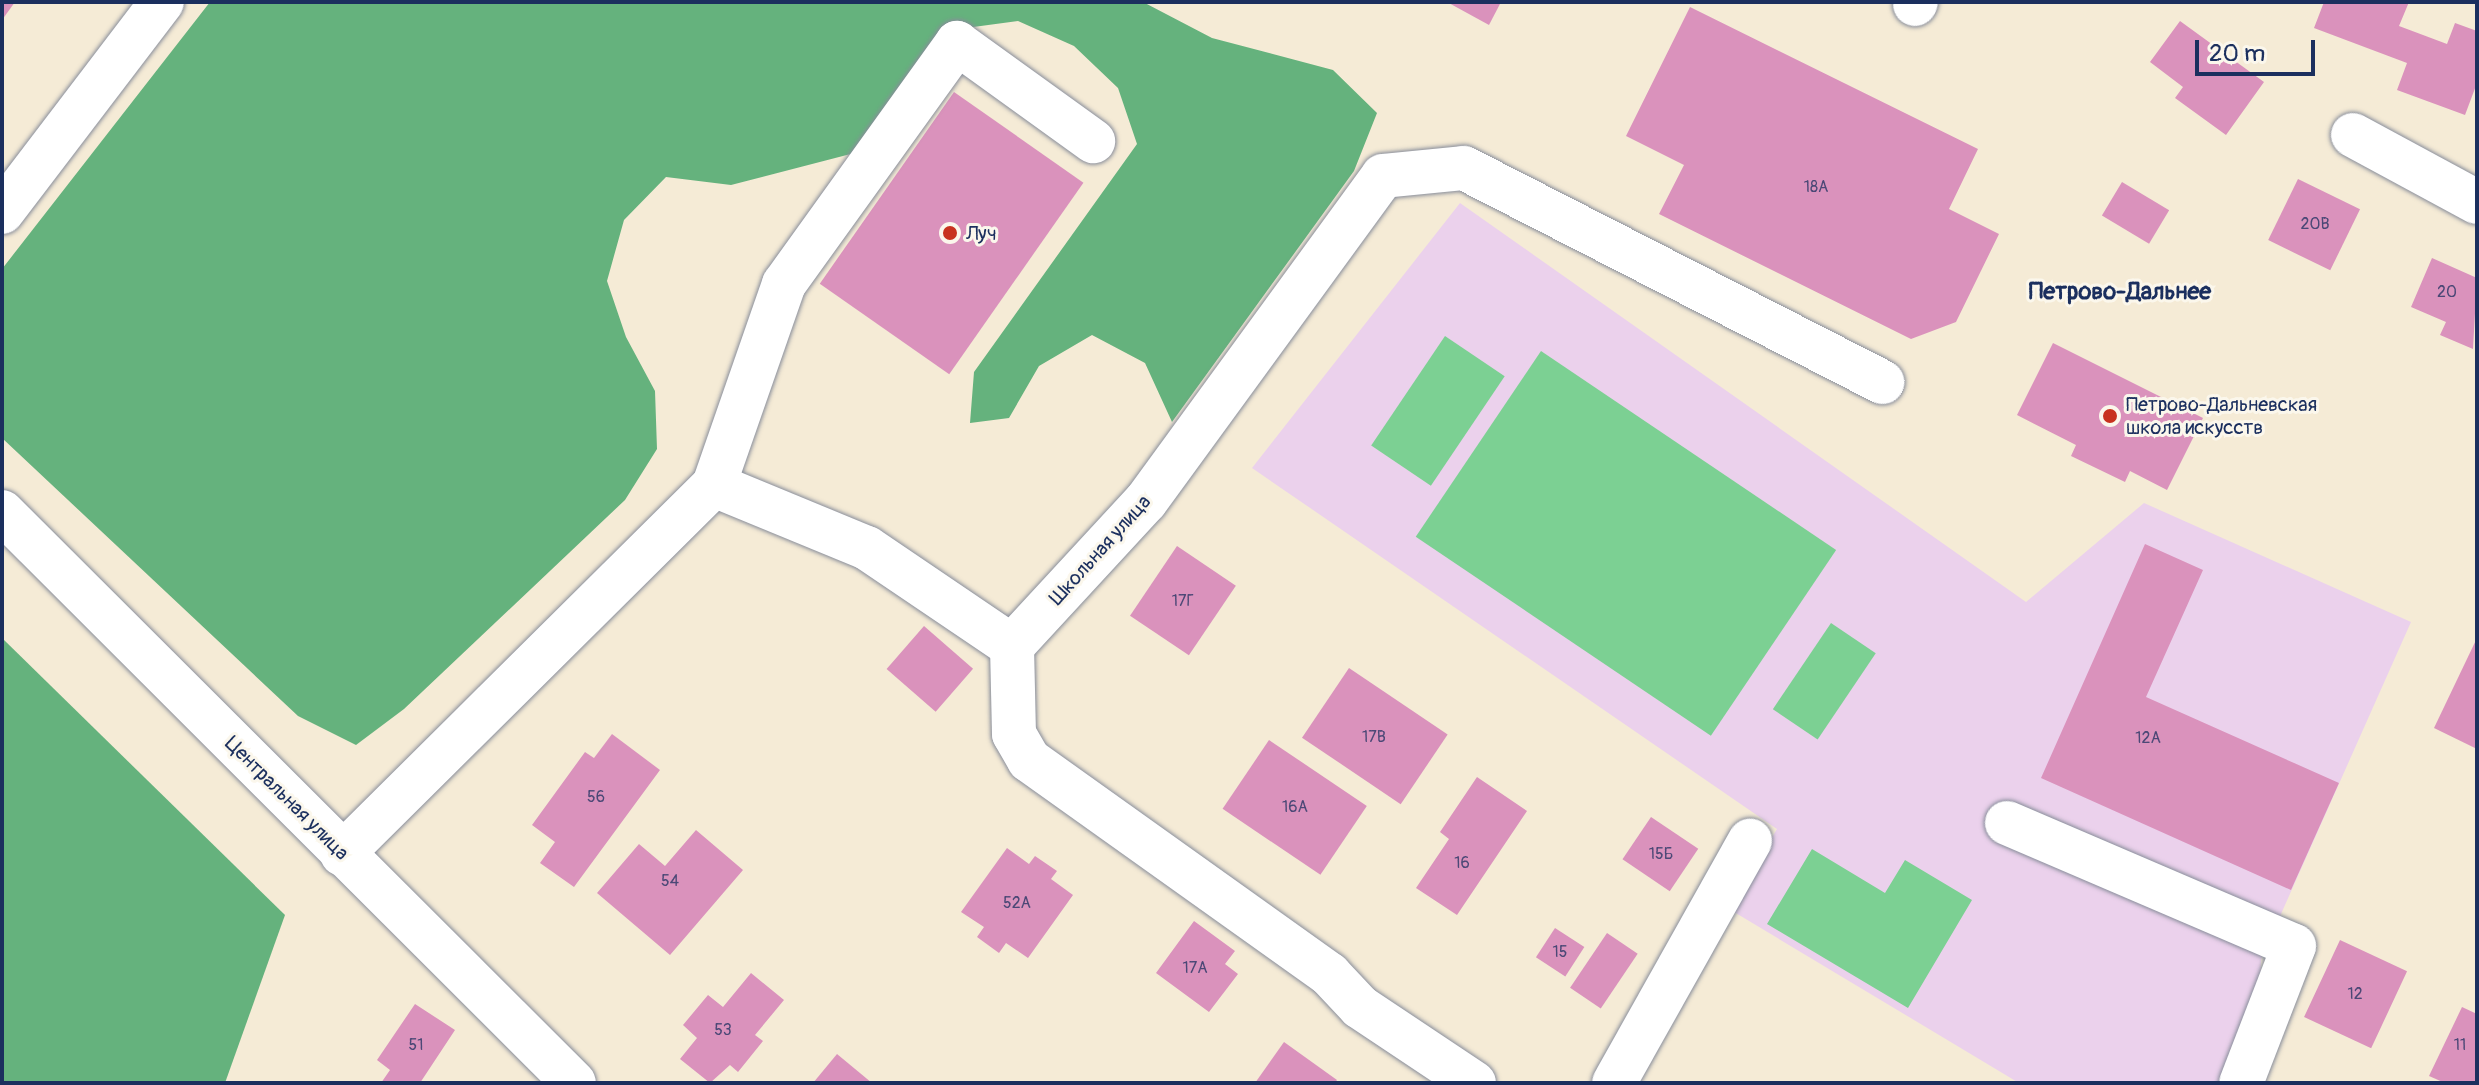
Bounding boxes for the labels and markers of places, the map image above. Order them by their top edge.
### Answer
place label: Луч [966,221,997,245]
marker: Луч [941,224,959,242]
place label: Петрово-Дальневская школа искусств [2126,392,2317,439]
marker: Петрово-Дальневская школа искусств [2101,407,2119,425]

